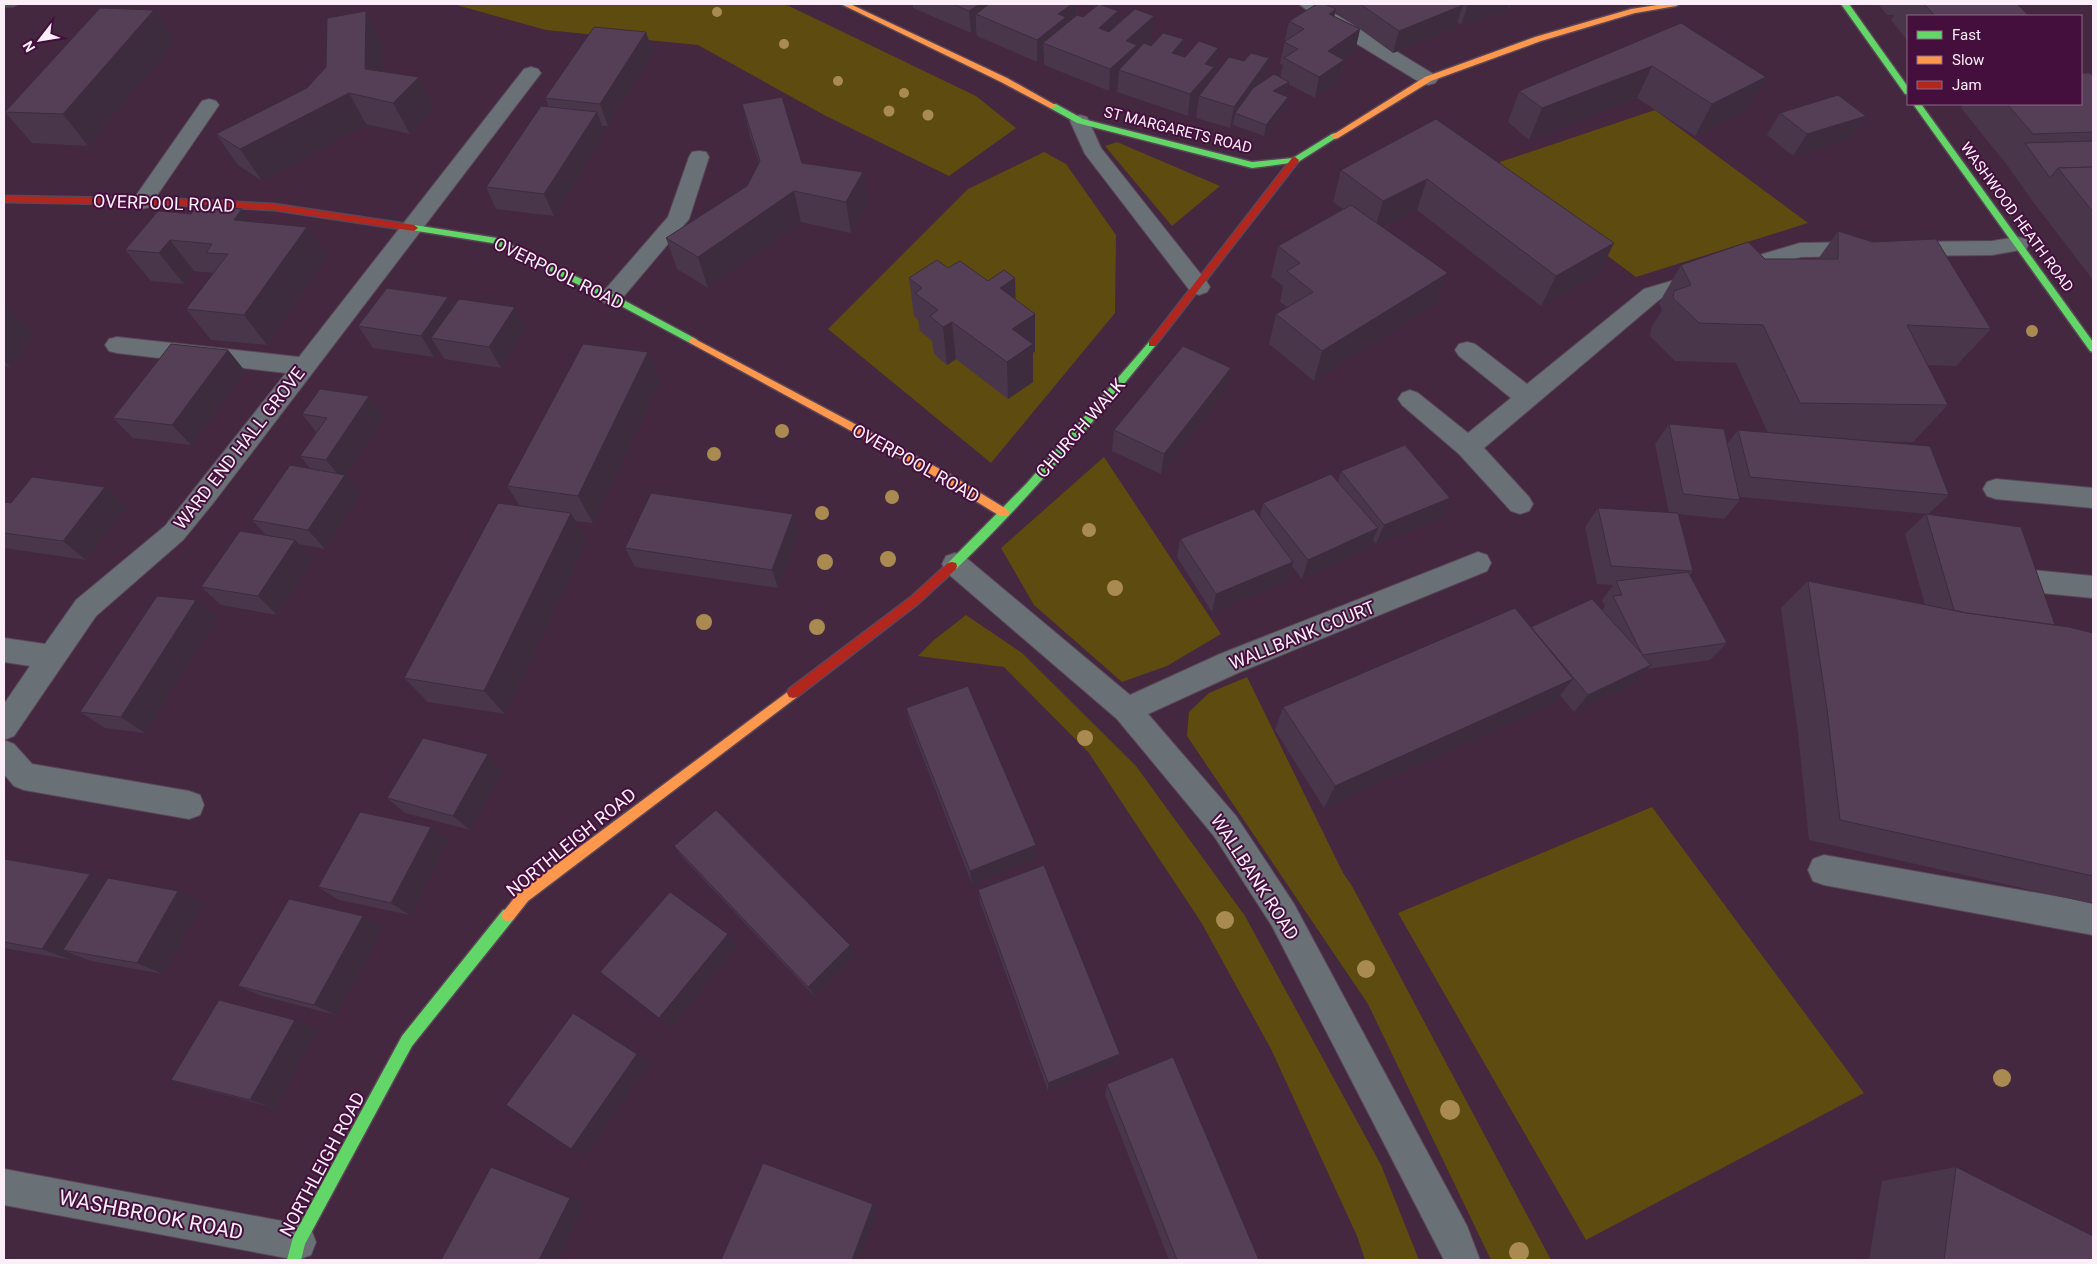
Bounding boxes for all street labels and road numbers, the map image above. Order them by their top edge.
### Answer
street label: ST MARGARETS ROAD [1102,103,1254,157]
street label: WASHWOOD HEATH ROAD [1957,139,2077,295]
street label: OVERPOOL ROAD [93,190,235,216]
street label: OVERPOOL ROAD [491,232,627,314]
street label: WARD END HALL GROVE [169,363,309,533]
street label: CHURCH WALK [1031,374,1129,482]
street label: OVERPOOL ROAD [849,419,983,507]
street label: WALLBANK COURT [1226,596,1378,674]
street label: NORTHLEIGH ROAD [502,783,640,901]
street label: WALLBANK ROAD [1207,810,1303,944]
street label: NORTHLEIGH ROAD [275,1088,369,1240]
street label: WASHBROOK ROAD [57,1185,245,1245]

